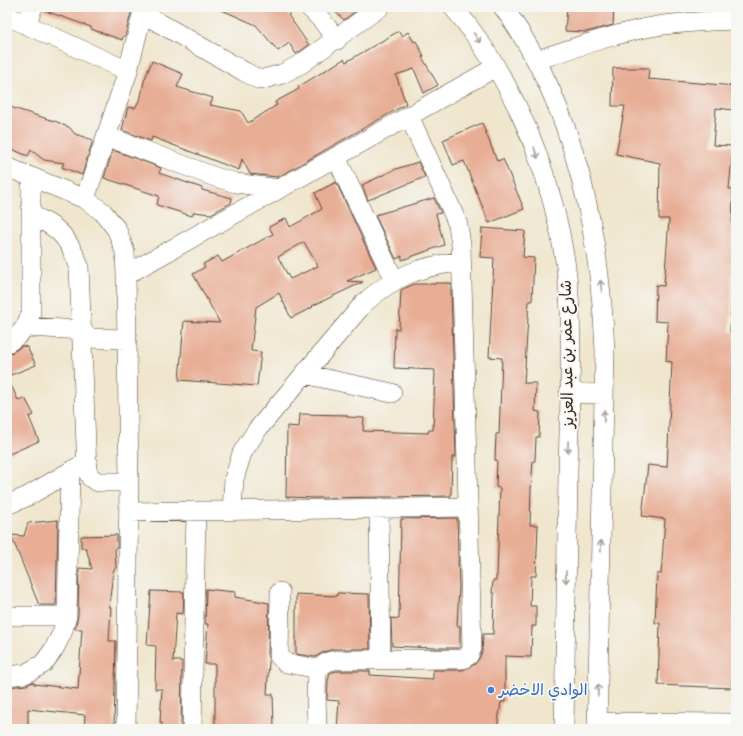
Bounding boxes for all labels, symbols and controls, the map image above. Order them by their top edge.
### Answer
one-way arrow [473,32,481,43]
one-way arrow [533,146,541,158]
street label: شارع عمر بن عبد العزيز [556,280,579,430]
one-way arrow [597,280,604,293]
one-way arrow [600,410,608,423]
one-way arrow [564,440,572,453]
one-way arrow [597,540,605,553]
one-way arrow [562,570,570,583]
place label: الوادي الاخضر [497,680,588,701]
one-way arrow [594,684,602,697]
marker: الوادي الاخضر [486,685,496,695]

